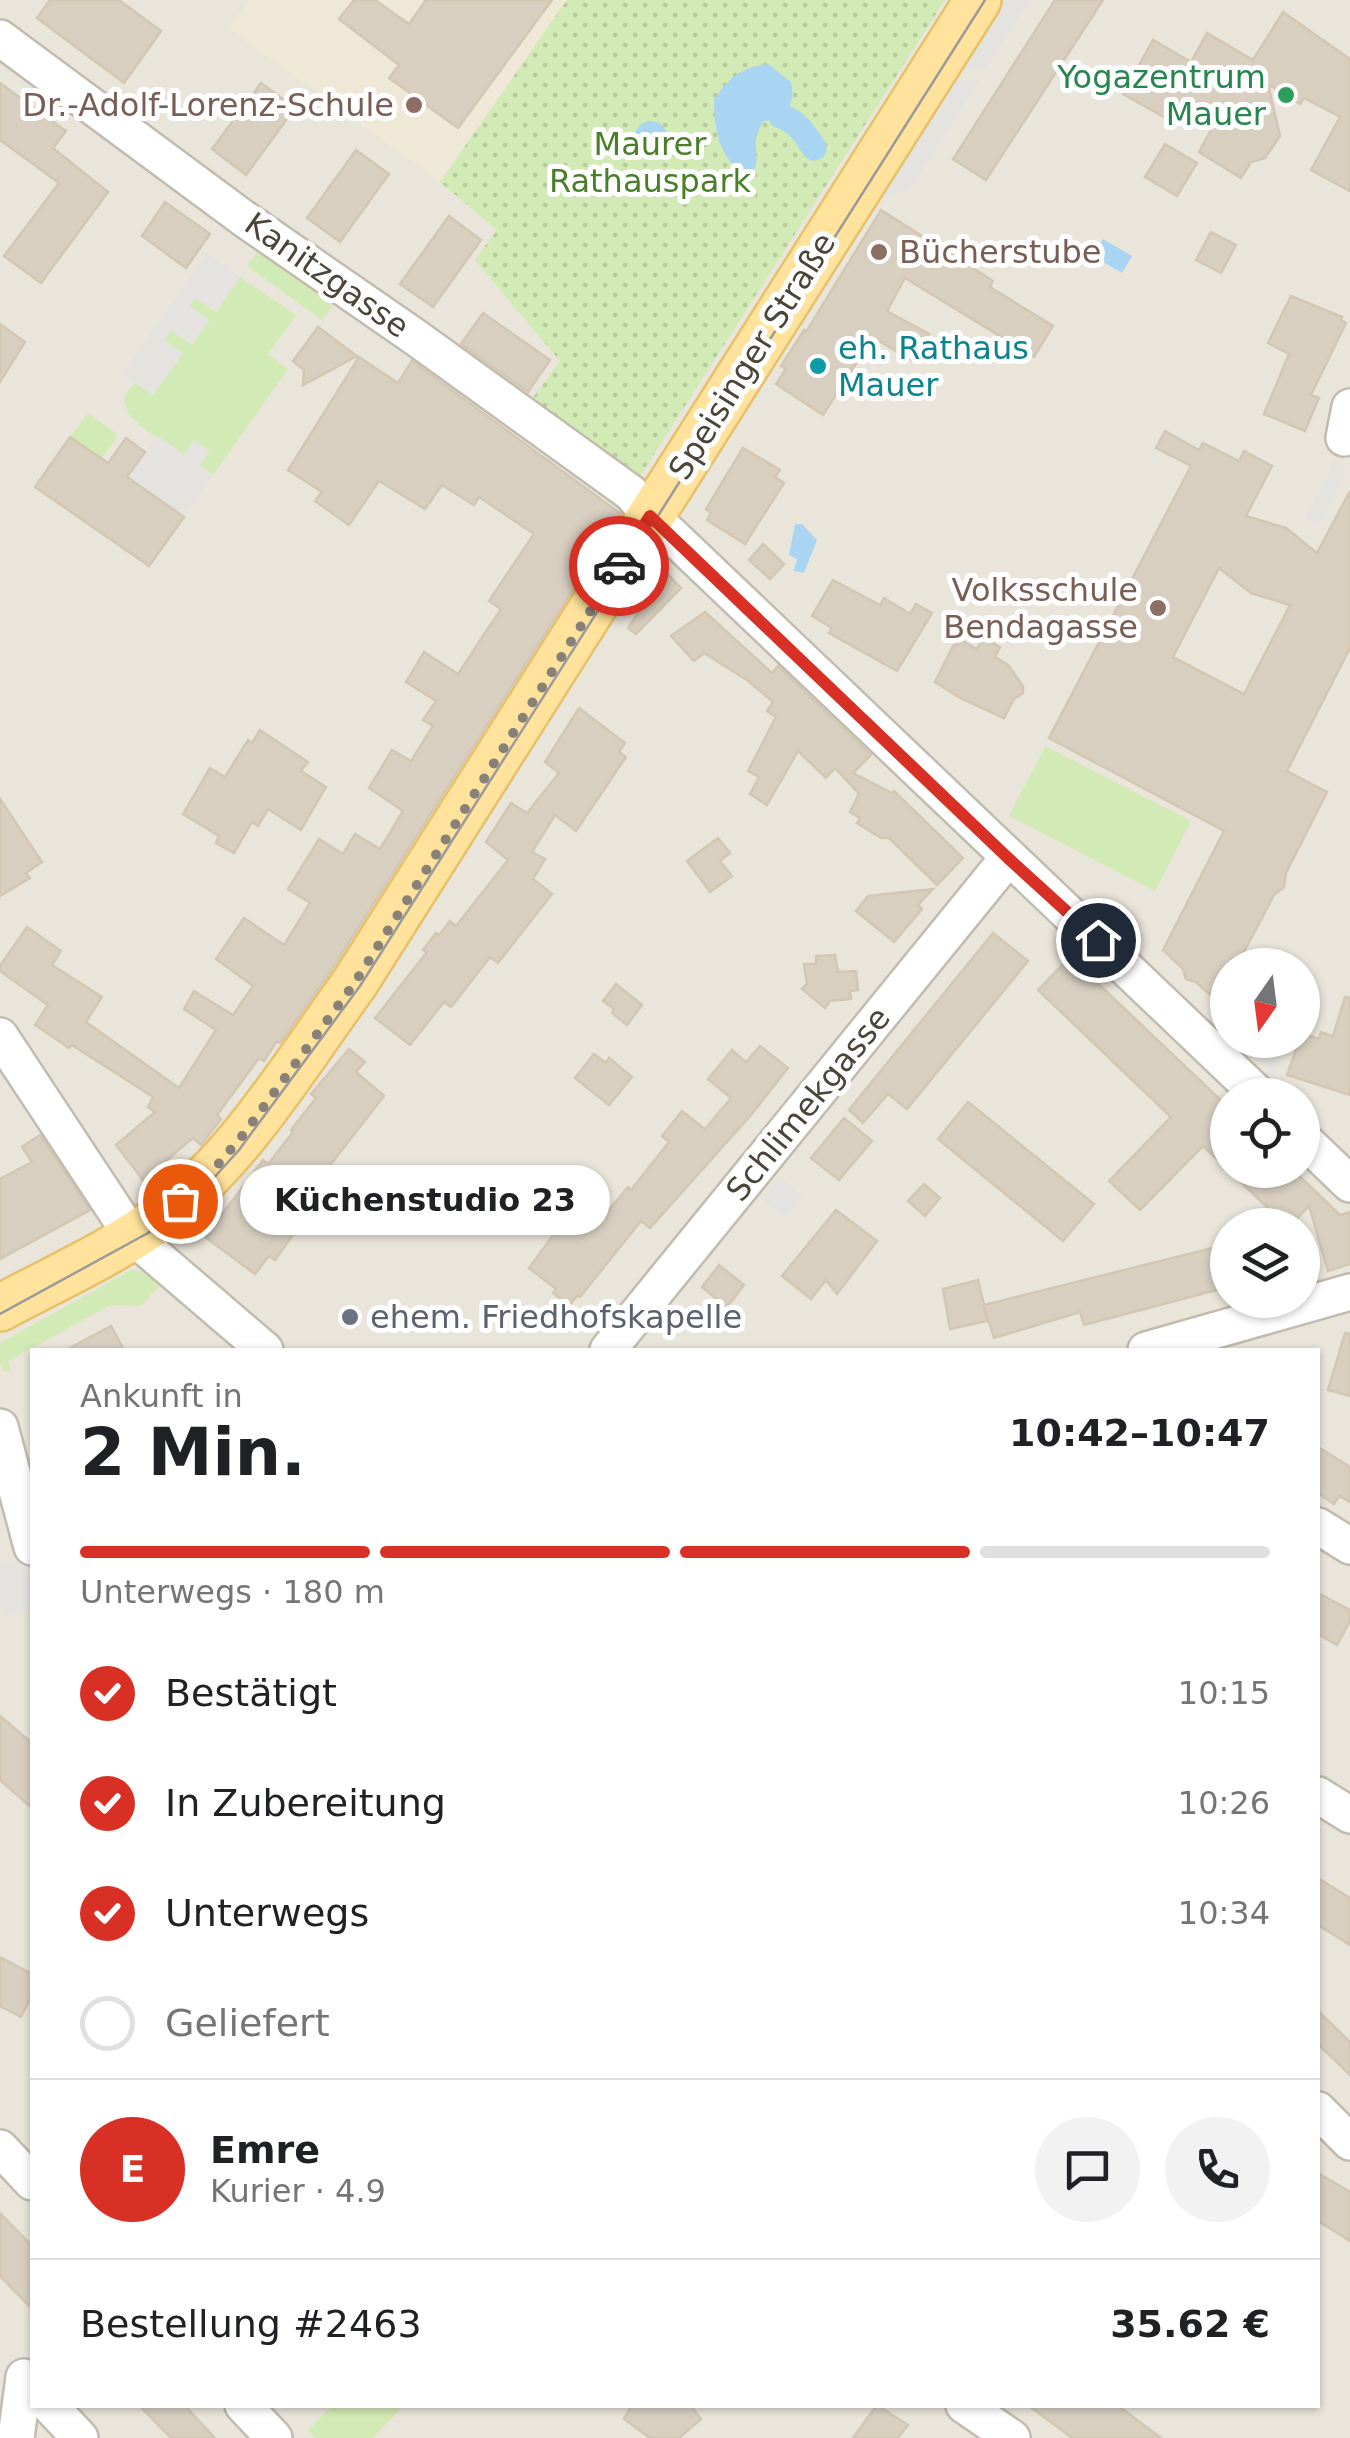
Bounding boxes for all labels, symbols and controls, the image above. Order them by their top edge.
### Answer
place label: Yogazentrum Mauer [1056,58,1267,133]
marker: Yogazentrum Mauer [1275,84,1297,106]
place label: Dr.-Adolf-Lorenz-Schule [22,86,394,124]
marker: Dr.-Adolf-Lorenz-Schule [403,94,425,116]
park label: Maurer Rathauspark [549,125,752,200]
street label: Kanitzgasse [238,205,416,345]
street label: Speisinger Straße [661,226,843,486]
place label: Bücherstube [899,233,1101,271]
marker: Bücherstube [868,241,890,263]
place label: eh. Rathaus Mauer [838,329,1029,404]
marker: eh. Rathaus Mauer [807,355,829,377]
courier [569,516,669,616]
icon: car [592,539,647,594]
place label: Volksschule Bendagasse [943,571,1138,646]
marker: Volksschule Bendagasse [1147,597,1169,619]
pin [1056,898,1141,983]
icon: home [1071,913,1126,968]
north arrow [1210,948,1320,1058]
map controls [1210,948,1320,1318]
street label: Schlimekgasse [718,999,898,1209]
button: locate [1210,1078,1320,1188]
pin [138,1159,223,1244]
callout: Küchenstudio 23 [240,1166,610,1236]
icon: bag [153,1174,208,1229]
text: Küchenstudio 23 [274,1181,576,1219]
button: layers [1210,1208,1320,1318]
place label: ehem. Friedhofskapelle [370,1298,742,1336]
marker: ehem. Friedhofskapelle [339,1306,361,1328]
text: Ankunft in [80,1377,243,1415]
text: 10:42–10:47 [1009,1411,1270,1455]
text: 2 Min. [80,1415,306,1490]
text: Unterwegs · 180 m [80,1573,385,1611]
icon: check [80,1666,135,1721]
text: Bestätigt [165,1671,337,1715]
text: 10:15 [1178,1674,1270,1712]
icon: check [80,1776,135,1831]
text: In Zubereitung [165,1781,446,1825]
text: 10:26 [1178,1784,1270,1822]
icon: check [80,1886,135,1941]
text: Unterwegs [165,1891,369,1935]
text: 10:34 [1178,1894,1270,1932]
text: Geliefert [165,2001,330,2045]
button: chat [1035,2117,1140,2222]
button: phone [1165,2117,1270,2222]
text: Emre [210,2128,320,2172]
text: E [120,2147,145,2191]
text: Kurier · 4.9 [210,2172,386,2210]
text: Bestellung #2463 [80,2302,422,2346]
text: 35.62 € [1110,2302,1270,2346]

